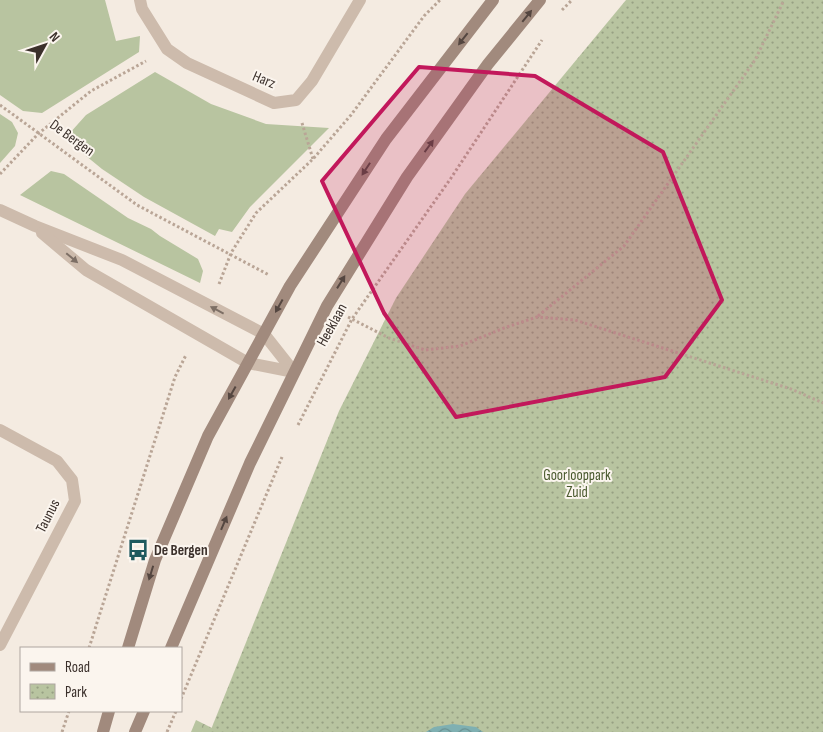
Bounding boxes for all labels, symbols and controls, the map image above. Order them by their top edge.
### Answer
one-way arrow [522,10,533,23]
north arrow [20,20,70,70]
text: N [46,29,63,45]
one-way arrow [458,32,469,45]
street label: Harz [250,67,279,93]
street label: De Bergen [46,115,98,161]
one-way arrow [424,139,434,153]
one-way arrow [362,162,371,176]
one-way arrow [65,252,78,263]
one-way arrow [337,276,346,289]
one-way arrow [275,299,284,313]
street label: Heeklaan [312,300,352,350]
one-way arrow [210,305,223,314]
one-way arrow [227,386,236,399]
park label: Goorlooppark Zuid [543,466,611,502]
street label: Taunus [32,496,64,536]
one-way arrow [221,516,229,530]
bus stop icon: De Bergen [125,537,151,563]
place label: De Bergen [154,541,208,560]
one-way arrow [147,565,155,580]
legend [20,647,182,712]
text: Road [65,658,90,677]
text: Park [65,683,87,702]

